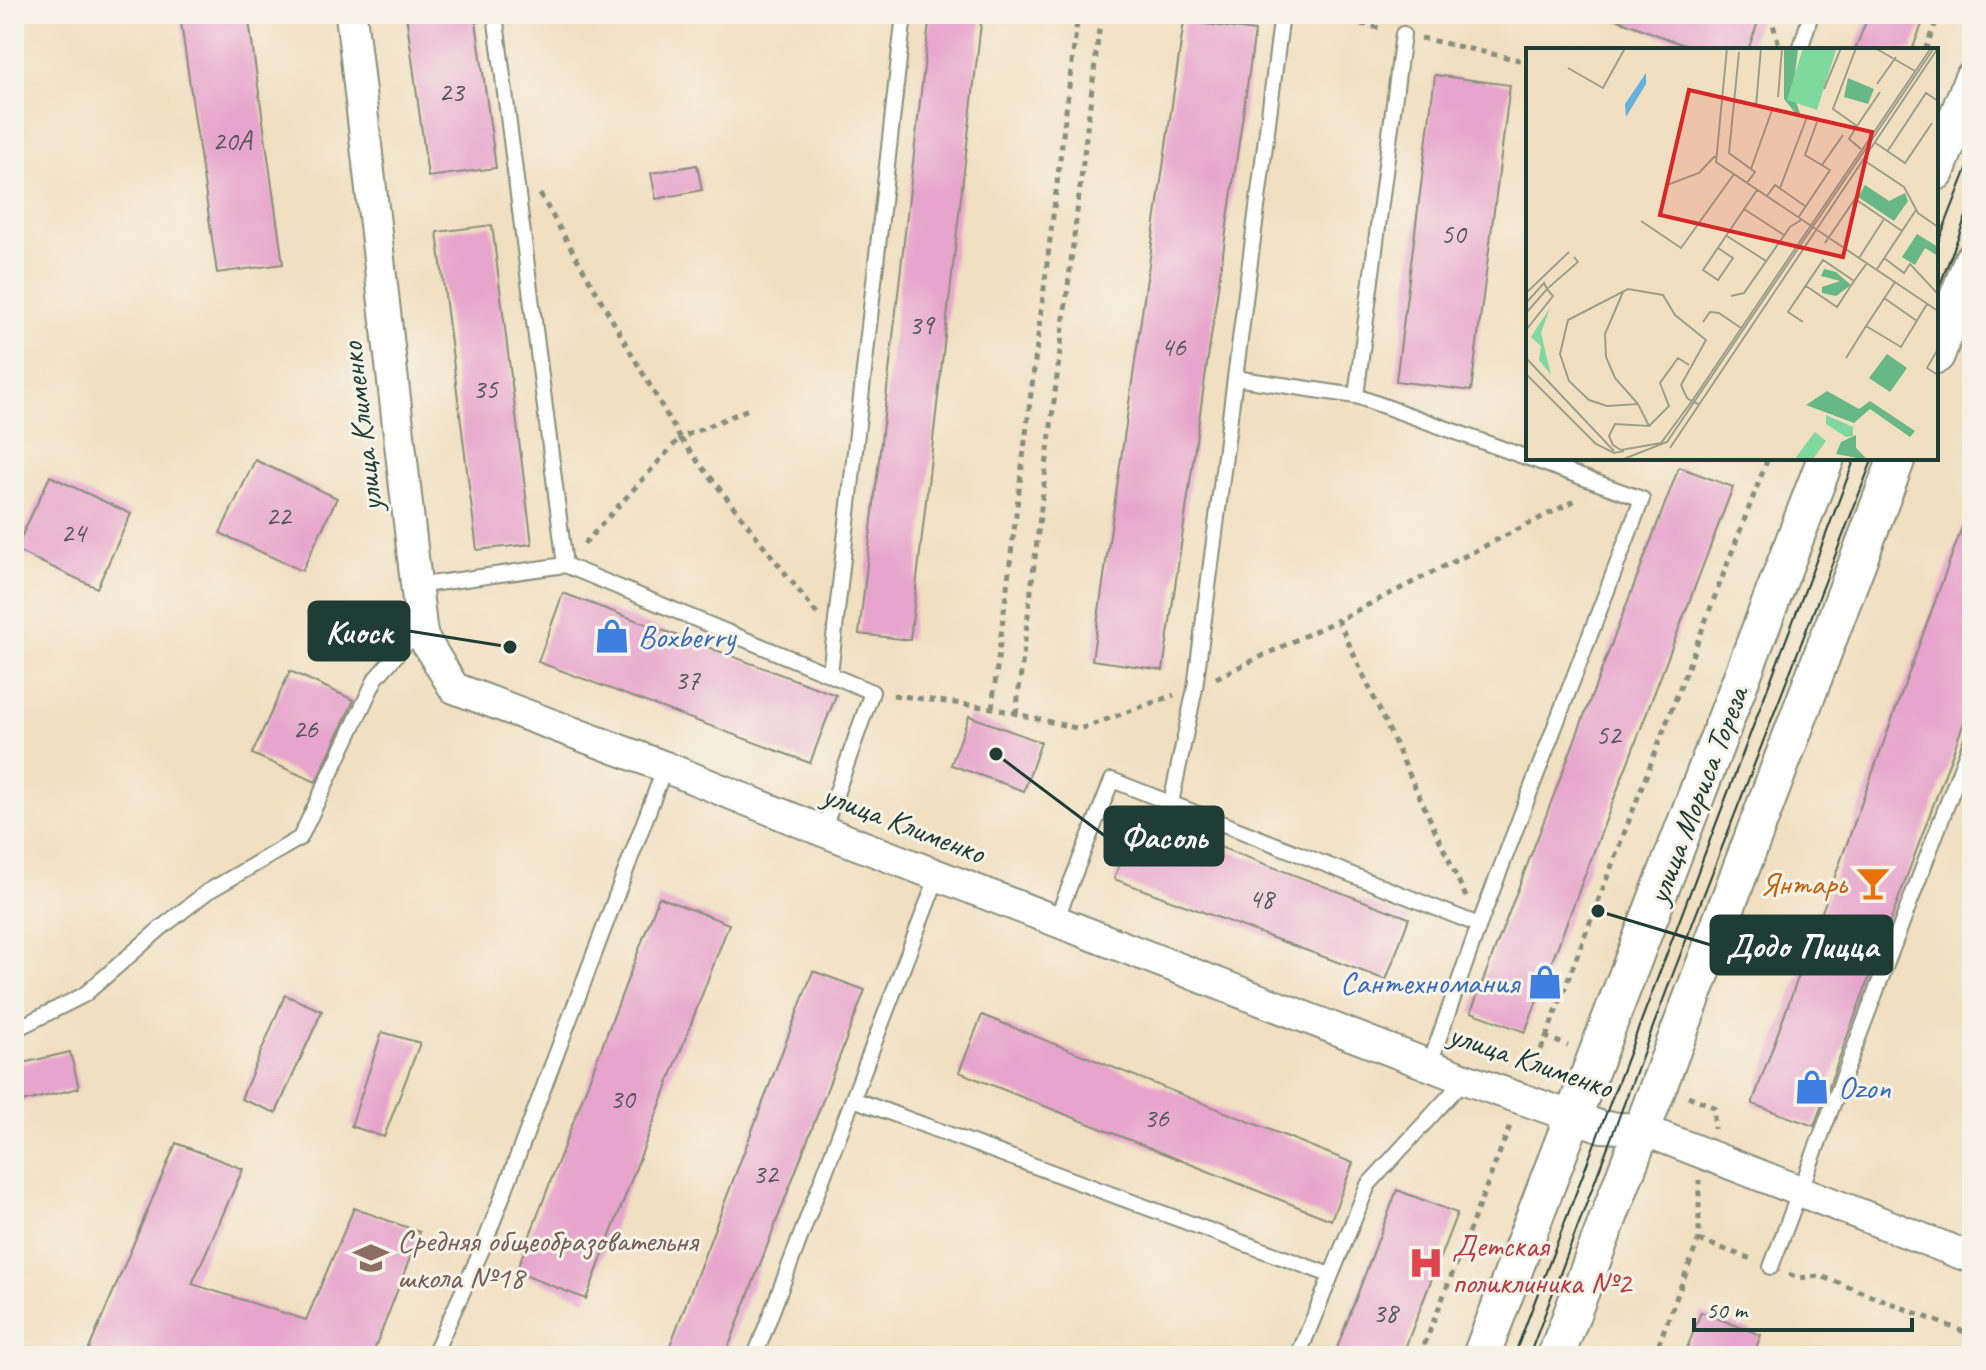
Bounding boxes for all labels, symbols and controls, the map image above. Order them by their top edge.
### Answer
inset map [1526,48,1938,460]
house number: 23 [438,74,466,109]
house number: 20А [212,123,254,158]
house number: 50 [1440,216,1468,251]
house number: 39 [908,307,936,342]
house number: 46 [1160,329,1187,364]
street label: улица Клименко [331,338,392,516]
house number: 35 [472,371,499,406]
house number: 22 [265,498,293,533]
house number: 24 [60,515,88,550]
callout: Киоск [309,602,409,660]
text: Киоск [325,610,395,653]
place label: Boxberry [638,616,737,657]
shop icon: Boxberry [593,617,631,655]
house number: 37 [674,662,701,697]
street label: улица Мориса Тореза [1637,678,1759,911]
house number: 26 [292,711,319,746]
house number: 52 [1595,717,1623,752]
street label: улица Клименко [815,773,992,874]
callout: Фасоль [1105,807,1223,865]
text: Фасоль [1121,815,1210,858]
place label: Янтарь [1760,863,1849,904]
bar icon: Янтарь [1854,864,1892,902]
house number: 48 [1248,881,1276,916]
callout: Додо Пицца [1711,916,1892,974]
text: Додо Пицца [1726,924,1881,967]
place label: Сантехномания [1340,962,1521,1003]
shop icon: Сантехномания [1526,963,1564,1001]
street label: улица Клименко [1442,1013,1620,1108]
place label: Ozon [1838,1067,1891,1108]
shop icon: Ozon [1793,1068,1831,1106]
house number: 30 [609,1081,637,1116]
house number: 36 [1143,1100,1170,1135]
house number: 32 [752,1156,780,1191]
place label: Средняя общеобразовательня школа №18 [397,1220,700,1298]
place label: Детская поликлиника №2 [1452,1225,1634,1303]
school or university icon: Средняя общеобразовательня школа №18 [352,1239,390,1277]
hospital icon: Детская поликлиника №2 [1407,1244,1445,1282]
scale bar [1694,1282,1912,1332]
house number: 38 [1372,1295,1400,1330]
text: 50 m [1706,1295,1749,1325]

